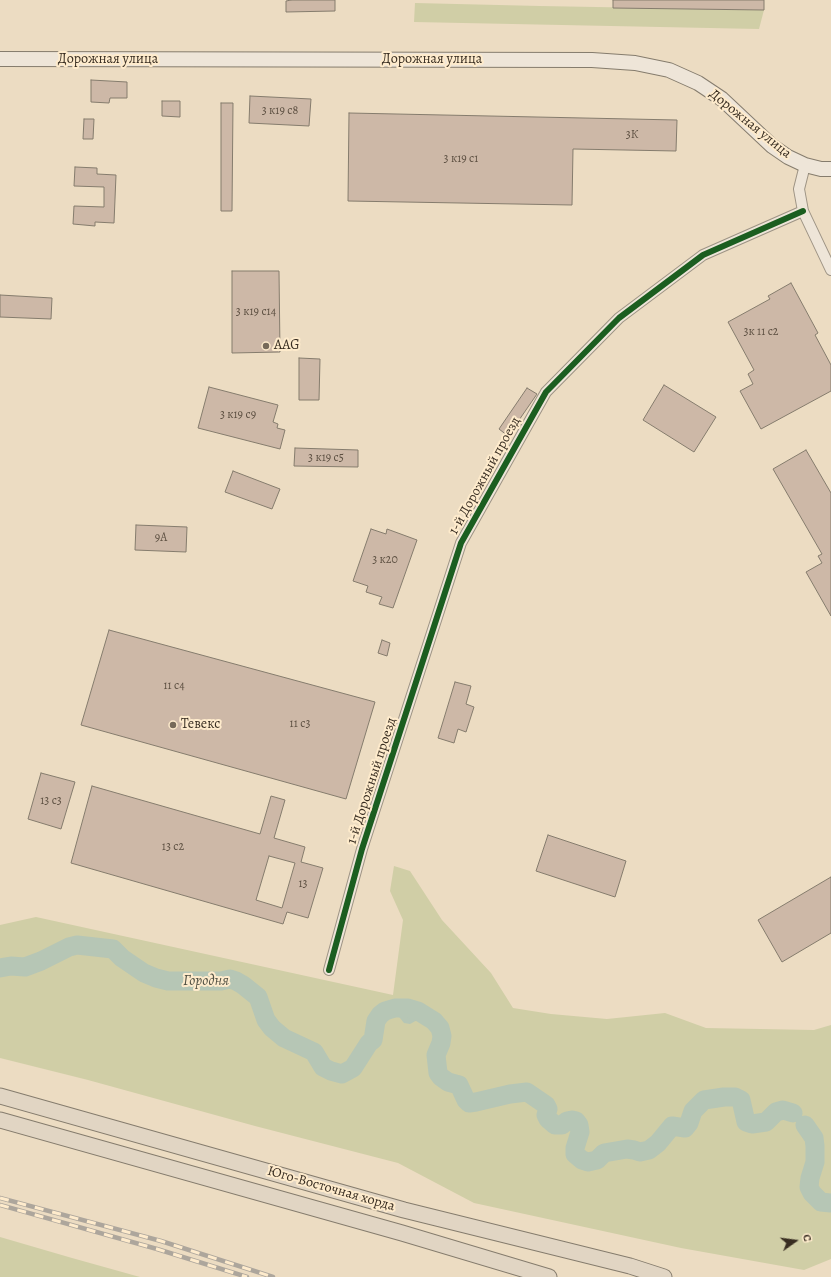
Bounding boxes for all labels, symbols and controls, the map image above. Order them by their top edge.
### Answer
street label: Дорожная улица [58,52,158,68]
street label: Дорожная улица [382,52,482,68]
street label: Дорожная улица [706,86,794,162]
house number: 3 к19 с8 [262,104,298,118]
house number: 3К [626,128,638,142]
house number: 3 к19 с1 [444,152,478,166]
house number: 3 к19 с14 [236,305,276,319]
house number: 3к 11 с2 [743,325,779,339]
place label: AAG [274,338,300,354]
marker: AAG [261,341,271,351]
house number: 3 к19 с9 [220,408,256,422]
street label: 1-й Дорожный проезд [446,414,524,538]
house number: 3 к19 с5 [308,451,344,465]
house number: 9А [155,531,167,545]
house number: 3 к20 [372,553,398,567]
house number: 11 с4 [163,679,185,693]
street label: 1-й Дорожный проезд [344,716,400,846]
place label: Тевекс [181,717,220,733]
house number: 11 с3 [290,717,310,731]
marker: Тевекс [168,720,178,730]
house number: 13 с3 [40,794,62,808]
house number: 13 с2 [162,840,184,854]
house number: 13 [298,877,308,891]
water label: Городня [183,972,229,990]
street label: Юго-Восточная хорда [265,1163,397,1215]
north arrow [775,1221,815,1261]
text: С [799,1233,815,1243]

